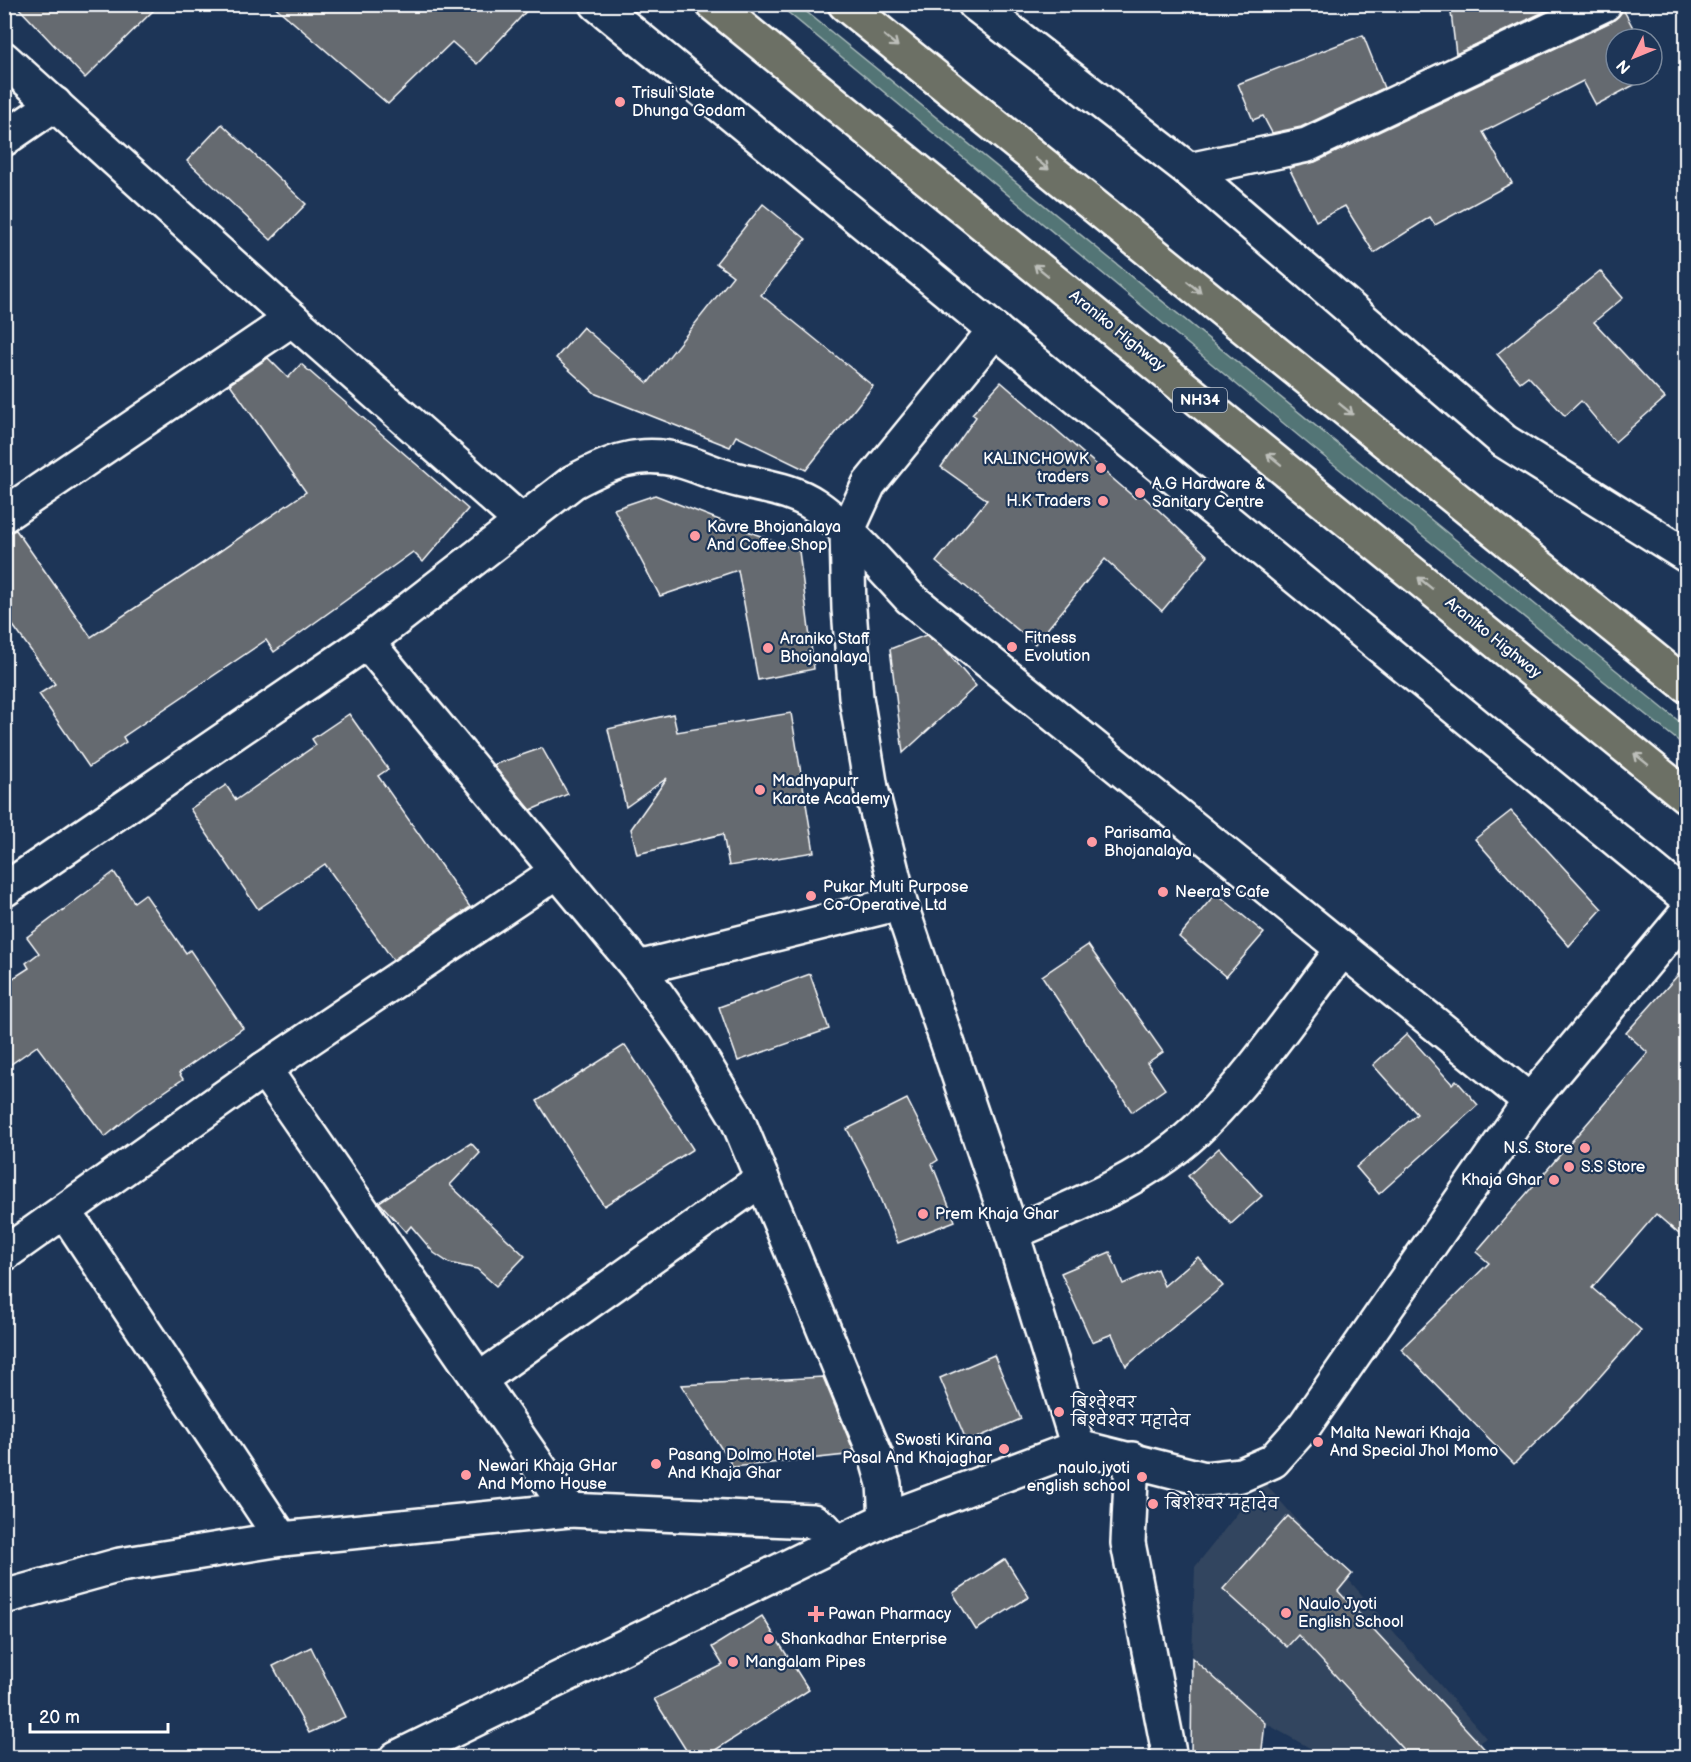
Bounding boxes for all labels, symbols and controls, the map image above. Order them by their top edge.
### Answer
north arrow [1604,27,1664,87]
one-way arrow [883,35,899,48]
text: N [1613,55,1635,77]
place label: Trisuli Slate Dhunga Godam [632,84,746,121]
marker: Trisuli Slate Dhunga Godam [613,95,627,109]
one-way arrow [1034,157,1050,170]
one-way arrow [1034,263,1049,277]
one-way arrow [1186,280,1202,293]
street label: Araniko Highway [1065,286,1170,376]
road number: NH34 [1173,388,1227,412]
one-way arrow [1337,403,1353,416]
place label: KALINCHOWK traders [983,450,1090,487]
one-way arrow [1266,453,1282,466]
marker: KALINCHOWK traders [1094,461,1108,475]
place label: A.G Hardware & Sanitary Centre [1152,475,1266,512]
marker: A.G Hardware & Sanitary Centre [1133,486,1147,500]
place label: H.K Traders [1006,492,1091,511]
marker: H.K Traders [1096,494,1110,508]
place label: Kavre Bhojanalaya And Coffee Shop [707,518,841,555]
marker: Kavre Bhojanalaya And Coffee Shop [688,529,702,543]
one-way arrow [1417,576,1433,589]
street label: Araniko Highway [1441,593,1546,683]
place label: Fitness Evolution [1024,629,1090,666]
place label: Araniko Staff Bhojanalaya [780,630,870,667]
marker: Fitness Evolution [1005,640,1019,654]
marker: Araniko Staff Bhojanalaya [761,641,775,655]
one-way arrow [1634,752,1649,766]
place label: Madhyapurr Karate Academy [772,772,891,809]
marker: Madhyapurr Karate Academy [753,783,767,797]
place label: Parisama Bhojanalaya [1104,824,1192,861]
marker: Parisama Bhojanalaya [1085,835,1099,849]
place label: Pukar Multi Purpose Co-Operative Ltd [823,878,969,915]
place label: Neera's Cafe [1175,883,1270,902]
marker: Neera's Cafe [1156,885,1170,899]
marker: Pukar Multi Purpose Co-Operative Ltd [804,889,818,903]
place label: N.S. Store [1503,1139,1574,1158]
marker: N.S. Store [1578,1141,1592,1155]
place label: S.S Store [1581,1158,1646,1177]
marker: S.S Store [1562,1160,1576,1174]
place label: Khaja Ghar [1461,1171,1542,1190]
marker: Khaja Ghar [1547,1173,1561,1187]
place label: Prem Khaja Ghar [935,1205,1059,1224]
marker: Prem Khaja Ghar [916,1207,930,1221]
place label: बिश्वेश्वर बिश्वेश्वर महादेव [1070,1389,1192,1431]
marker: बिश्वेश्वर बिश्वेश्वर महादेव [1052,1405,1066,1419]
place label: Malta Newari Khaja And Special Jhol Momo [1330,1424,1498,1461]
place label: Swosti Kirana Pasal And Khajaghar [842,1431,992,1468]
marker: Malta Newari Khaja And Special Jhol Momo [1311,1435,1325,1449]
marker: Swosti Kirana Pasal And Khajaghar [997,1442,1011,1456]
place label: Pasang Dolmo Hotel And Khaja Ghar [668,1446,815,1483]
place label: Newari Khaja GHar And Momo House [478,1457,617,1494]
marker: Pasang Dolmo Hotel And Khaja Ghar [649,1457,663,1471]
place label: naulo jyoti english school [1027,1459,1130,1496]
marker: Newari Khaja GHar And Momo House [459,1468,473,1482]
marker: naulo jyoti english school [1135,1470,1149,1484]
place label: बिशेश्वर महादेव [1164,1490,1280,1514]
marker: बिशेश्वर महादेव [1146,1497,1160,1511]
place label: Naulo Jyoti English School [1298,1595,1404,1632]
place label: Pawan Pharmacy [828,1605,952,1624]
marker: Naulo Jyoti English School [1279,1606,1293,1620]
marker: Pawan Pharmacy [809,1607,823,1621]
place label: Shankadhar Enterprise [781,1630,947,1649]
marker: Shankadhar Enterprise [762,1632,776,1646]
place label: Mangalam Pipes [745,1653,866,1672]
marker: Mangalam Pipes [726,1655,740,1669]
scale bar [30,1696,168,1734]
text: 20 m [39,1707,80,1728]

